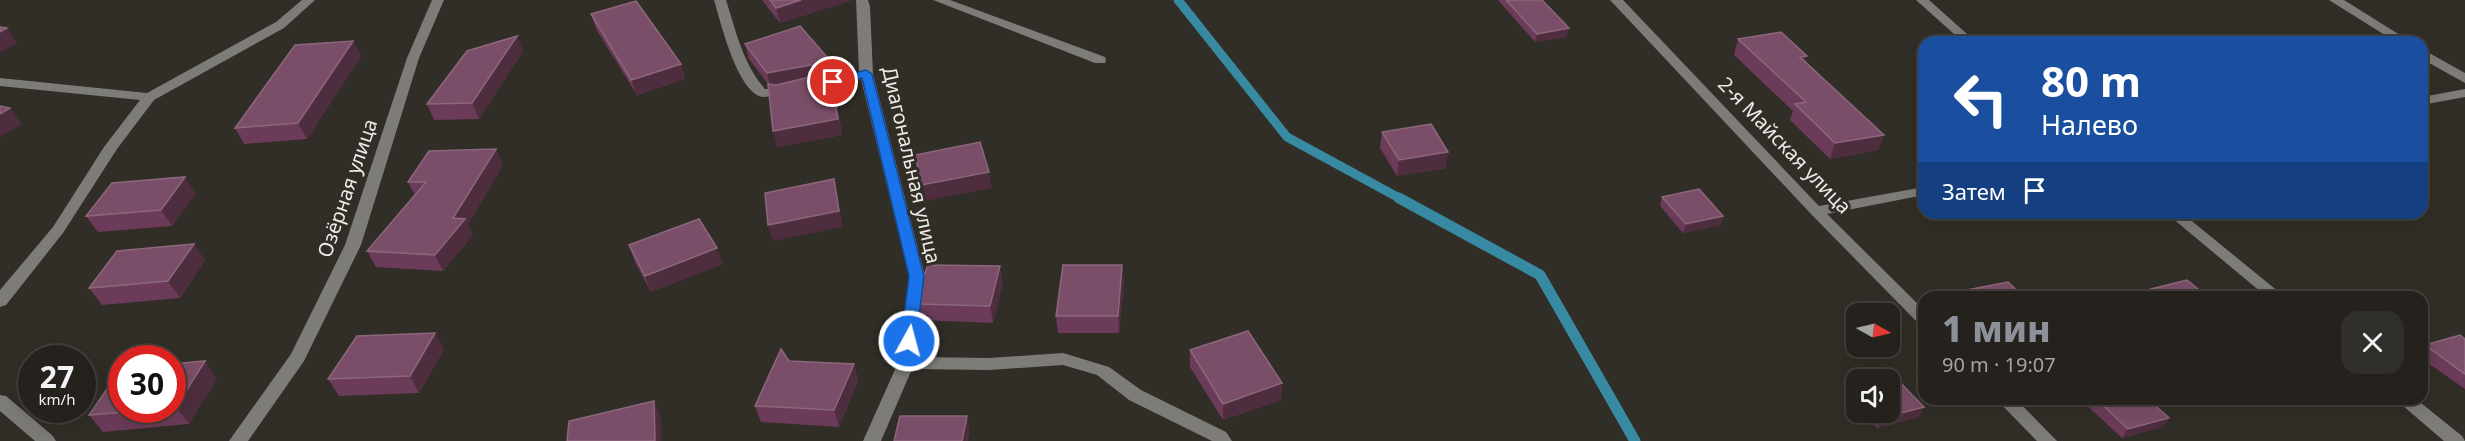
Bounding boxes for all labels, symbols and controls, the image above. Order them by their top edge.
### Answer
text: 80 m [2041,52,2141,109]
pin [807,56,858,107]
icon: left [1942,60,2020,138]
street label: Диагональная улица [876,64,948,266]
icon: arrive [816,65,849,98]
street label: 2-я Майская улица [1712,71,1858,219]
text: Налево [2041,106,2138,143]
street label: Озёрная улица [311,115,383,261]
icon: arrive [2018,174,2051,207]
text: Затем [1942,176,2006,206]
north arrow [1846,303,1900,357]
map controls [1846,303,1900,423]
text: 1 мин [1942,304,2051,353]
position arrow [877,309,941,373]
button: close [2341,311,2404,374]
speed limit sign: 30 [108,345,186,423]
text: 90 m · 19:07 [1942,351,2056,378]
text: 27 [40,356,74,397]
button: sound [1846,369,1900,423]
text: km/h [39,389,75,409]

